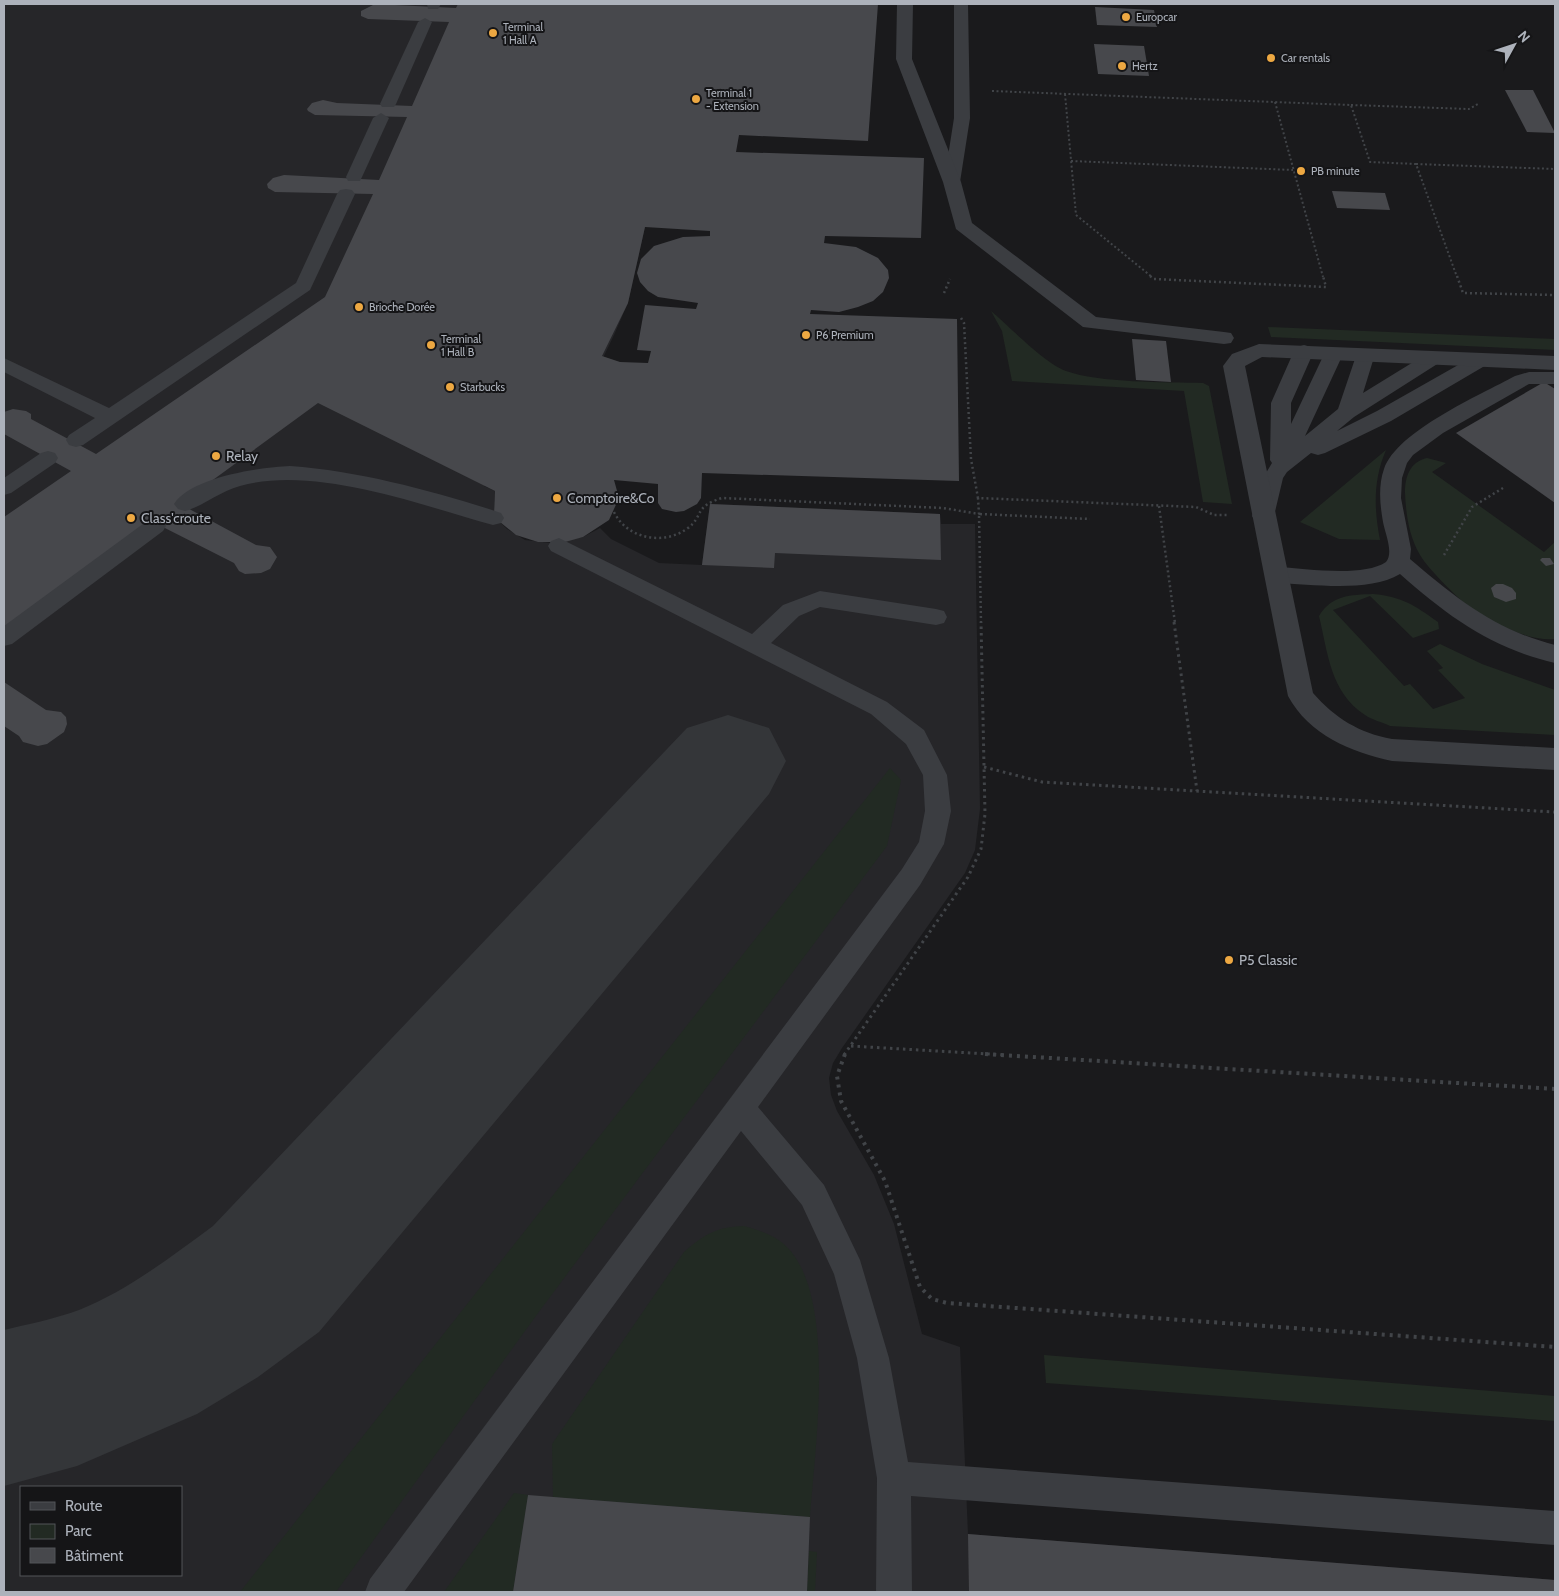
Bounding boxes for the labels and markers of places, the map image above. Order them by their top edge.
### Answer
place label: Europcar [1136,10,1177,24]
marker: Europcar [1120,11,1132,23]
place label: Terminal 1 Hall A [503,20,544,47]
marker: Terminal 1 Hall A [487,27,499,39]
place label: Car rentals [1281,51,1331,65]
marker: Car rentals [1265,52,1277,64]
place label: Hertz [1132,59,1158,73]
marker: Hertz [1116,60,1128,72]
place label: Terminal 1 - Extension [706,86,759,113]
marker: Terminal 1 - Extension [690,93,702,105]
place label: PB minute [1311,164,1360,178]
marker: PB minute [1295,165,1307,177]
place label: Brioche Dorée [369,300,435,314]
marker: Brioche Dorée [353,301,365,313]
place label: P6 Premium [816,328,874,342]
marker: P6 Premium [800,329,812,341]
place label: Terminal 1 Hall B [441,332,482,359]
marker: Terminal 1 Hall B [425,339,437,351]
place label: Starbucks [460,380,506,394]
marker: Starbucks [444,381,456,393]
place label: Relay [226,447,258,465]
marker: Relay [210,450,222,462]
place label: Comptoire&Co [567,489,655,507]
marker: Comptoire&Co [551,492,563,504]
place label: Class'croute [141,509,211,527]
marker: Class'croute [125,512,137,524]
place label: P5 Classic [1239,951,1297,969]
marker: P5 Classic [1223,954,1235,966]

